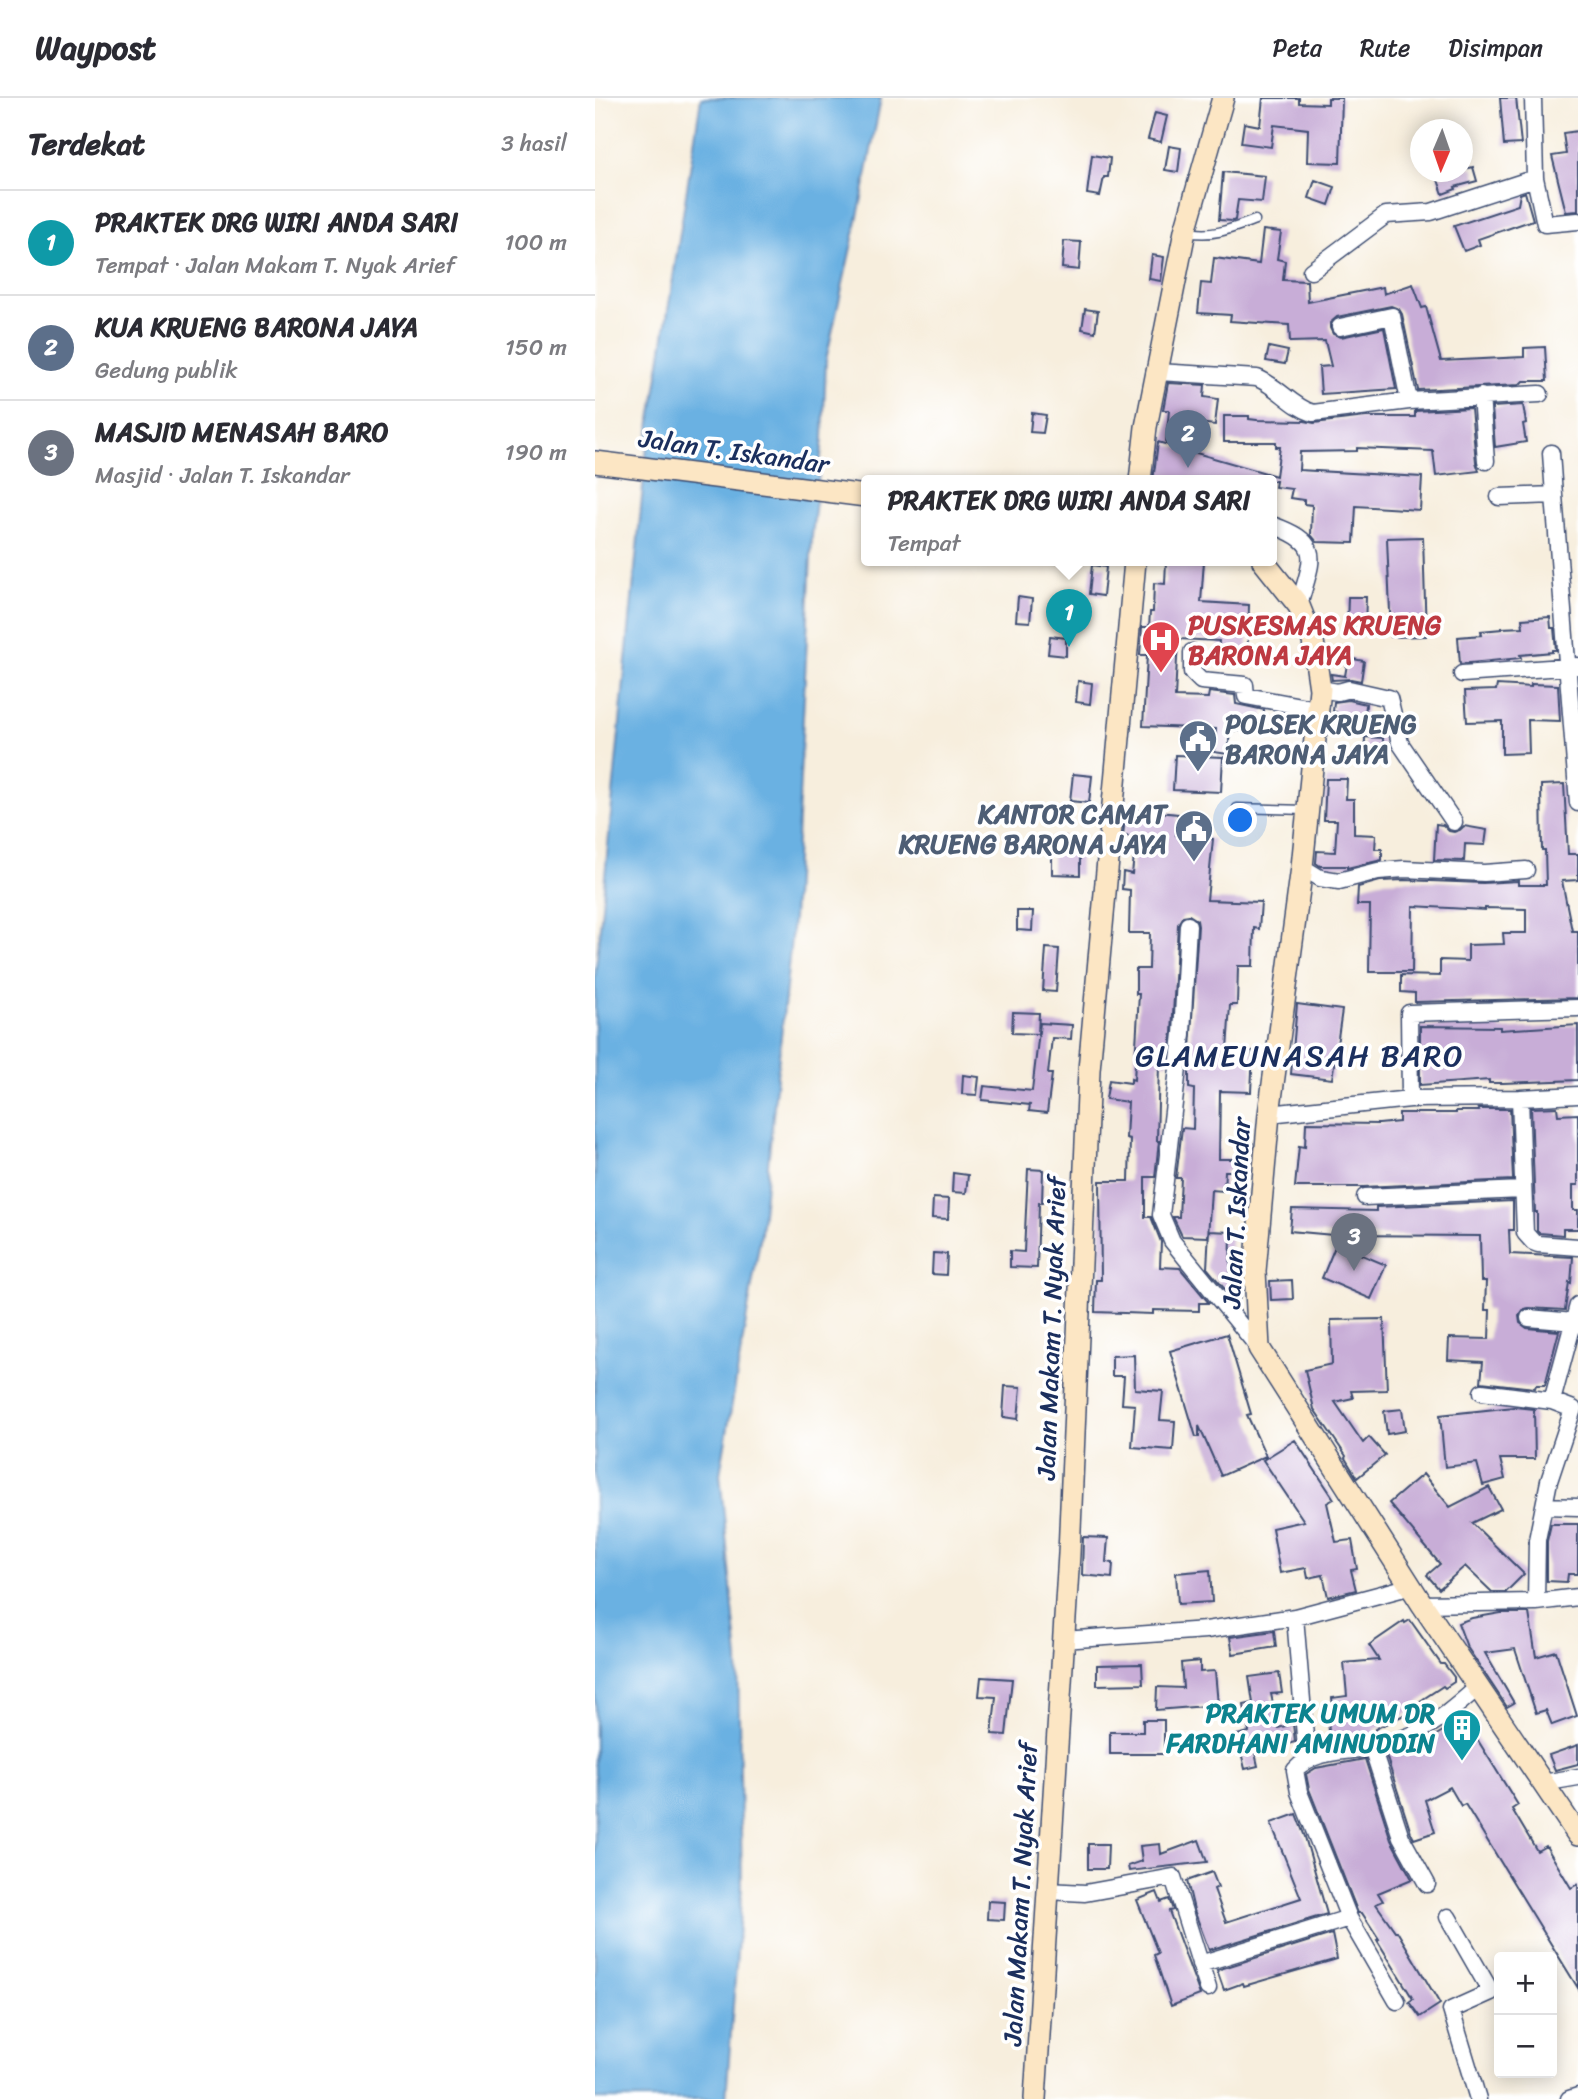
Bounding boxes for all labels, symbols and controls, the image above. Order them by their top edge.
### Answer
text: Waypost [35,19,156,77]
text: Peta [1273,27,1322,69]
text: Rute [1360,27,1410,69]
text: Disimpan [1448,27,1543,69]
text: Terdekat [28,117,145,171]
north arrow [1410,119,1473,182]
text: 3 hasil [501,123,567,164]
text: PRAKTEK DRG WIRI ANDA SARI [95,199,458,245]
text: 1 [46,222,56,263]
text: 100 m [504,222,567,263]
text: Tempat · Jalan Makam T. Nyak Arief [95,245,455,286]
text: KUA KRUENG BARONA JAYA [95,304,418,350]
text: 2 [44,327,58,368]
text: 150 m [505,327,567,368]
text: Gedung publik [95,350,237,391]
text: MASJID MENASAH BARO [95,409,389,455]
pin: 2 [1165,410,1211,468]
street label: Jalan T. Iskandar [635,415,833,487]
text: 3 [45,432,57,473]
text: 190 m [505,432,567,473]
text: Masjid · Jalan T. Iskandar [95,455,349,496]
popup [861,475,1277,566]
text: PRAKTEK DRG WIRI ANDA SARI [887,477,1251,523]
text: Tempat [887,523,961,564]
pin: 1 [1046,589,1092,647]
place label: PUSKESMAS KRUENG BARONA JAYA [1188,602,1442,678]
hospital icon: PUSKESMAS KRUENG BARONA JAYA [1140,619,1182,674]
place label: POLSEK KRUENG BARONA JAYA [1225,701,1417,777]
public building icon: POLSEK KRUENG BARONA JAYA [1177,718,1219,773]
place label: KANTOR CAMAT KRUENG BARONA JAYA [898,791,1170,867]
your location [1223,803,1257,837]
public building icon: KANTOR CAMAT KRUENG BARONA JAYA [1173,808,1215,863]
district label: GLAMEUNASAH BARO [1135,1029,1465,1083]
street label: Jalan T. Iskandar [1208,1115,1264,1311]
street label: Jalan Makam T. Nyak Arief [1023,1173,1079,1482]
pin: 3 [1331,1213,1377,1271]
place label: PRAKTEK UMUM DR FARDHANI AMINUDDIN [1165,1690,1436,1766]
building icon: PRAKTEK UMUM DR FARDHANI AMINUDDIN [1441,1707,1483,1762]
street label: Jalan Makam T. Nyak Arief [989,1738,1051,2048]
map controls [1494,1952,1557,2078]
button: + [1494,1952,1557,2015]
button: − [1494,2015,1557,2078]

